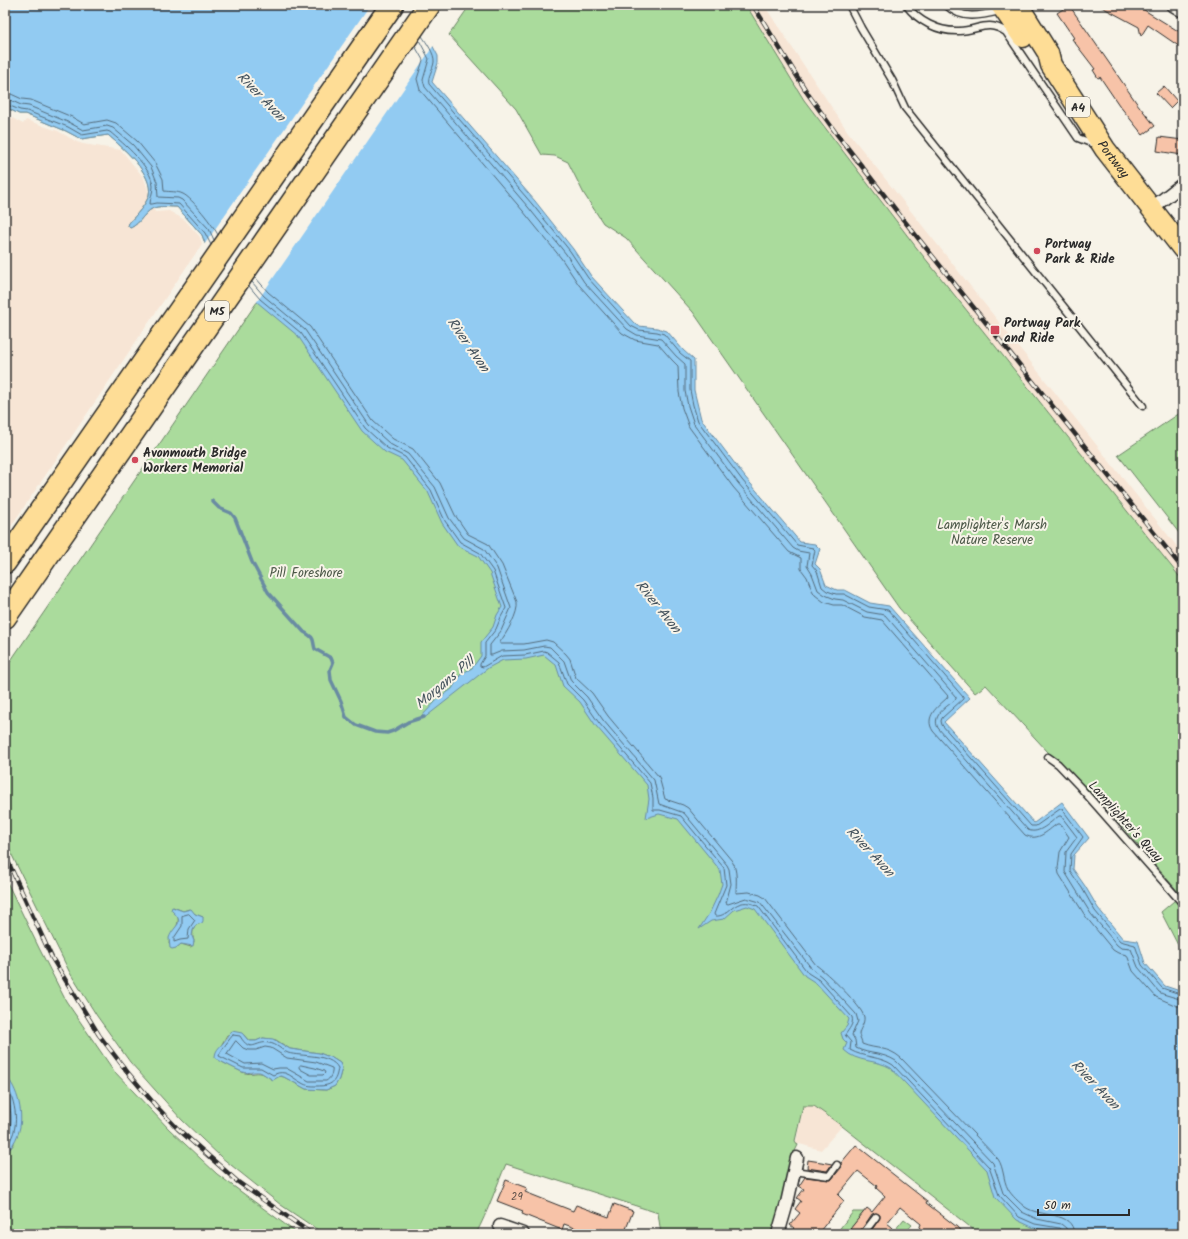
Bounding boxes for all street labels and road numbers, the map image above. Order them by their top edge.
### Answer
road number: A4 [1066,97,1090,117]
street label: Portway [1092,136,1135,184]
road number: M5 [205,301,229,321]
street label: Lamplighter's Quay [1082,776,1168,868]

